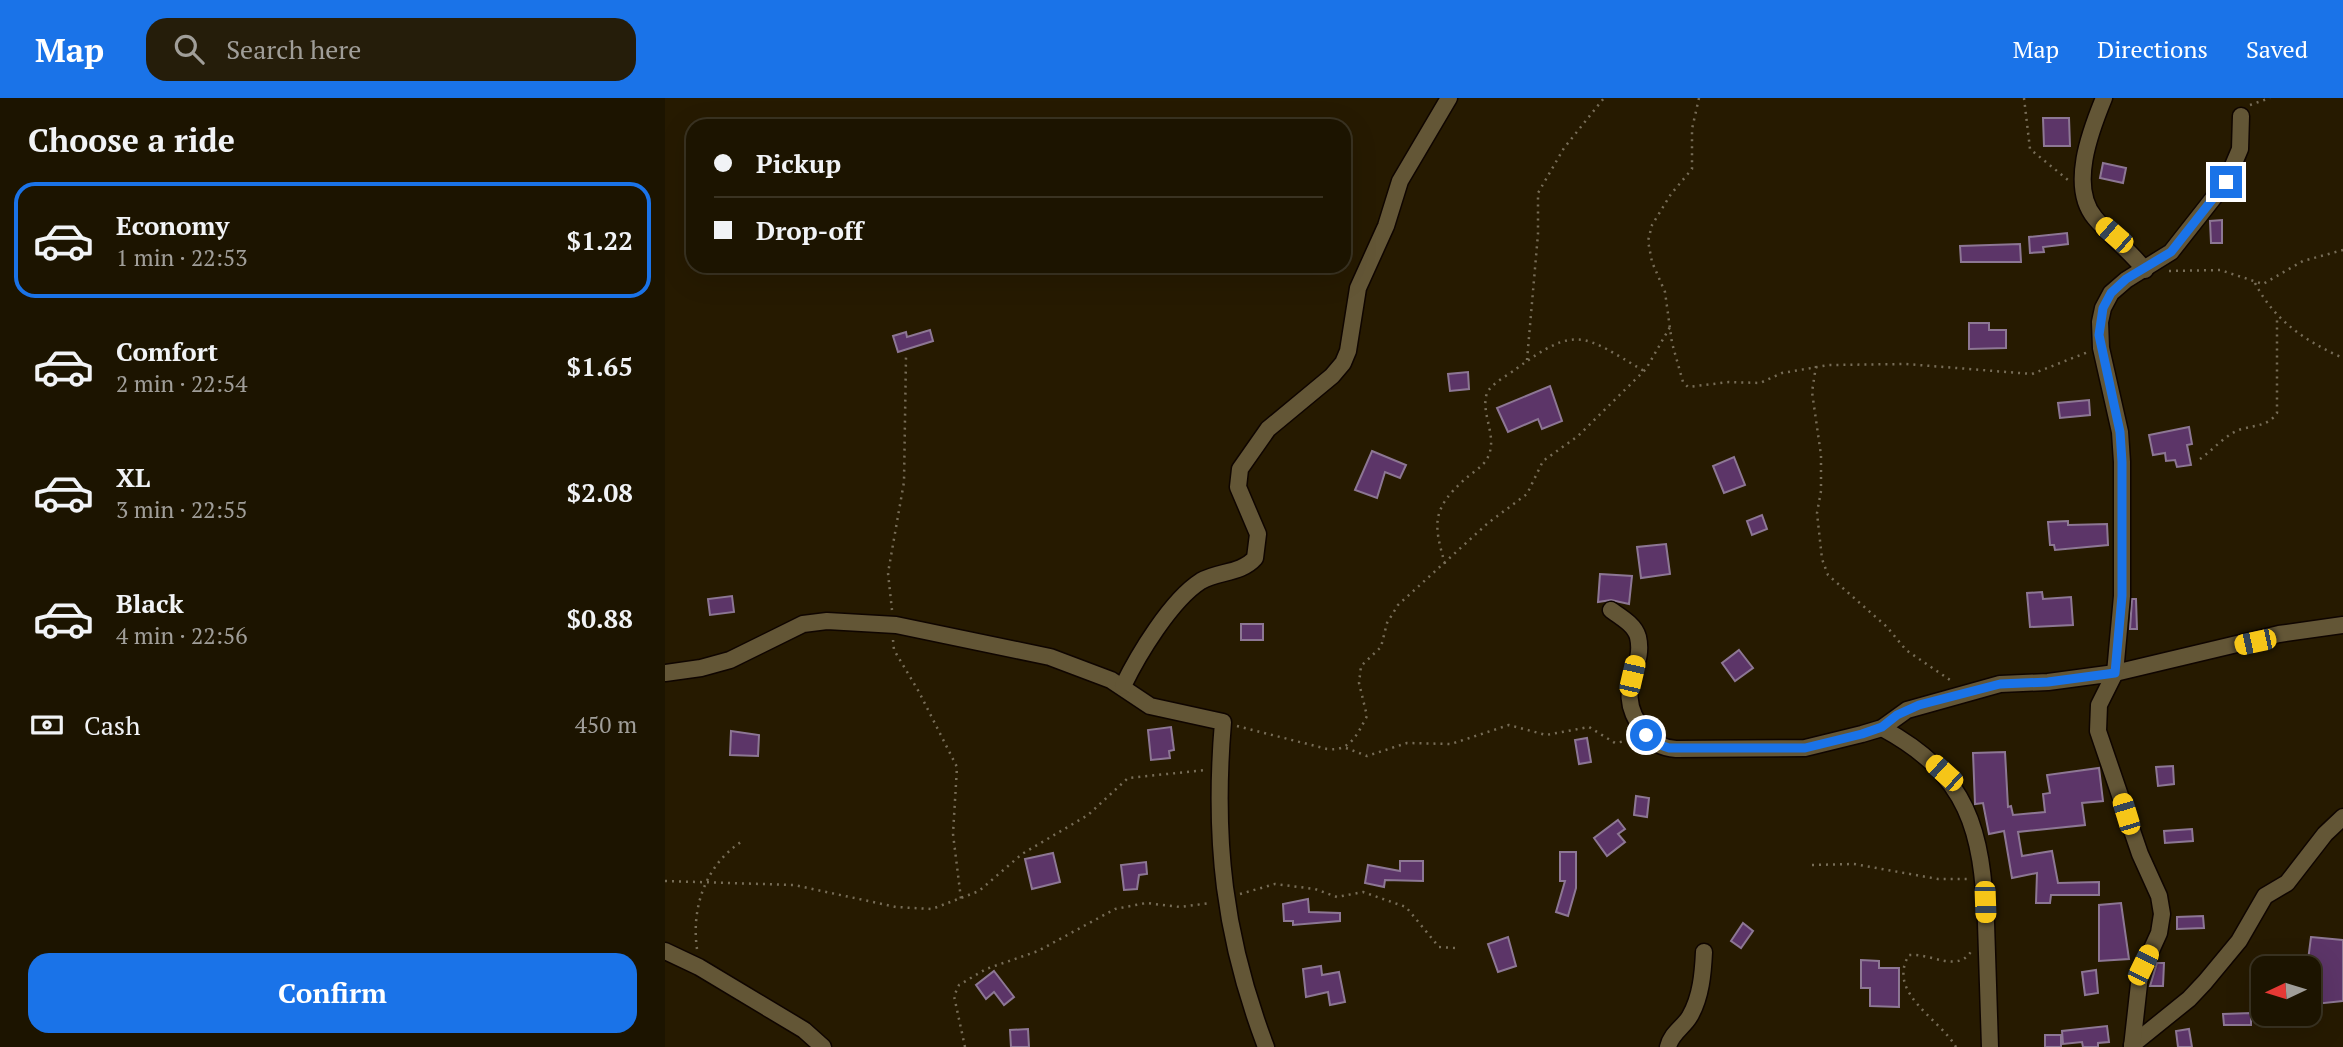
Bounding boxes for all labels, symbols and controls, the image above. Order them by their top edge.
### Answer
search box [146,18,636,81]
text: Map [35,28,104,71]
icon: search [170,30,208,68]
text: Search here [226,32,361,66]
text: Map [2013,33,2059,65]
text: Directions [2097,33,2208,65]
text: Saved [2246,33,2308,65]
text: Choose a ride [28,119,235,161]
text: Pickup [756,146,841,180]
route end [2210,166,2242,198]
text: Economy [116,208,229,242]
icon: car [32,209,95,272]
text: Drop-off [756,213,863,247]
car [2092,213,2137,257]
text: $1.22 [567,223,633,257]
text: 1 min · 22:53 [116,242,248,273]
text: Comfort [116,334,218,368]
icon: car [32,335,95,398]
text: $1.65 [567,349,633,383]
text: 2 min · 22:54 [116,368,248,399]
text: XL [116,460,150,494]
icon: car [32,461,95,524]
text: $2.08 [567,475,633,509]
text: 3 min · 22:55 [116,494,248,525]
text: Black [116,586,184,620]
icon: car [32,587,95,650]
text: $0.88 [567,601,633,635]
text: 4 min · 22:56 [116,620,248,651]
car [2233,627,2278,657]
car [1618,653,1647,699]
icon: cash [28,706,66,744]
text: Cash [84,708,140,742]
text: 450 m [575,709,637,740]
route start [1630,719,1662,751]
car [1922,751,1967,795]
car [2110,791,2143,837]
car [1974,881,1997,923]
car [2125,942,2162,988]
button: Confirm [28,953,637,1033]
north arrow [2251,956,2321,1026]
map controls [2251,956,2321,1026]

